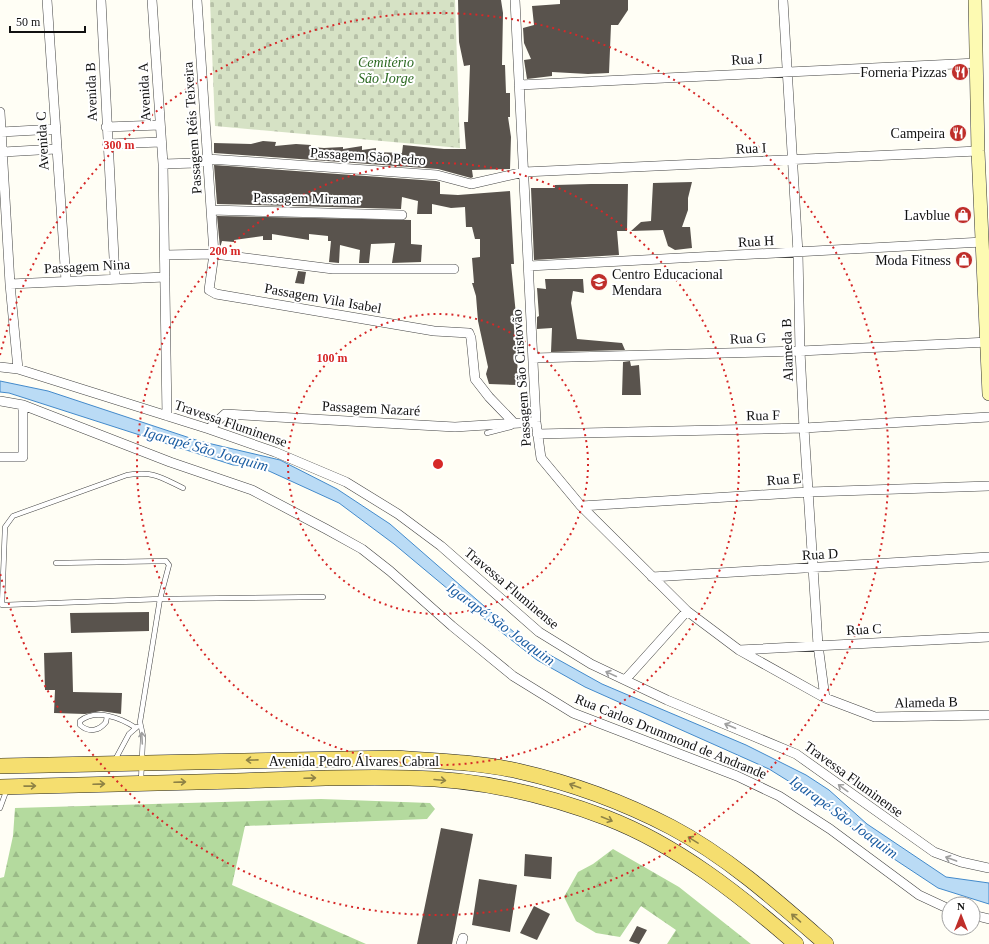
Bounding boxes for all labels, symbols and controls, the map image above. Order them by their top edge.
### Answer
scale bar [10,8,85,34]
text: 50 m [16,15,41,29]
street label: Rua J [731,51,764,68]
park label: Cemitério São Jorge [358,55,414,86]
street label: Avenida A [135,61,154,122]
street label: Passagem Réis Teixeira [180,61,205,195]
street label: Avenida B [83,62,100,122]
restaurant icon: Forneria Pizzas [950,62,970,82]
place label: Forneria Pizzas [860,65,947,80]
street label: Avenida C [33,111,52,171]
restaurant icon: Campeira [948,123,968,143]
place label: Campeira [891,126,946,141]
text: 300 m [104,138,135,152]
street label: Rua I [735,140,767,157]
street label: Passagem São Pedro [310,145,426,168]
street label: Passagem Miramar [253,190,361,207]
shop icon: Lavblue [953,205,973,225]
place label: Lavblue [904,208,950,223]
street label: Rua H [738,233,774,250]
text: 200 m [210,244,241,258]
shop icon: Moda Fitness [954,250,974,270]
place label: Moda Fitness [875,253,951,268]
street label: Passagem Nina [44,257,131,276]
place label: Centro Educacional Mendara [612,267,723,298]
school or university icon: Centro Educacional Mendara [589,272,609,292]
street label: Passagem Vila Isabel [263,281,383,316]
street label: Passagem São Cristovão [509,309,534,447]
street label: Alameda B [779,318,796,382]
street label: Rua G [730,330,766,347]
text: 100 m [317,351,348,365]
street label: Travessa Fluminense [173,397,289,450]
street label: Passagem Nazaré [321,398,420,419]
street label: Rua F [746,408,780,423]
water label: Igarapé São Joaquim [141,423,270,475]
centre of rings [431,457,445,471]
street label: Rua E [766,471,802,488]
street label: Travessa Fluminense [462,545,562,632]
street label: Rua D [802,546,838,563]
water label: Igarapé São Joaquim [443,579,558,669]
street label: Rua C [846,621,882,638]
one-way arrow [605,670,617,677]
street label: Rua Carlos Drummond de Andrande [573,691,769,782]
street label: Alameda B [894,694,958,711]
one-way arrow [724,722,736,729]
one-way arrow [139,732,146,745]
street label: Travessa Fluminense [802,739,906,820]
street label: Avenida Pedro Álvares Cabral [269,753,439,769]
one-way arrow [246,756,259,764]
water label: Igarapé São Joaquim [786,772,901,862]
one-way arrow [303,774,316,782]
one-way arrow [433,777,446,784]
one-way arrow [173,779,186,786]
one-way arrow [92,780,105,788]
one-way arrow [569,781,581,789]
one-way arrow [23,782,36,790]
one-way arrow [838,784,849,792]
one-way arrow [601,815,613,823]
one-way arrow [687,836,699,844]
one-way arrow [946,854,958,862]
north arrow [941,896,981,936]
text: N [957,900,965,912]
one-way arrow [791,914,802,923]

